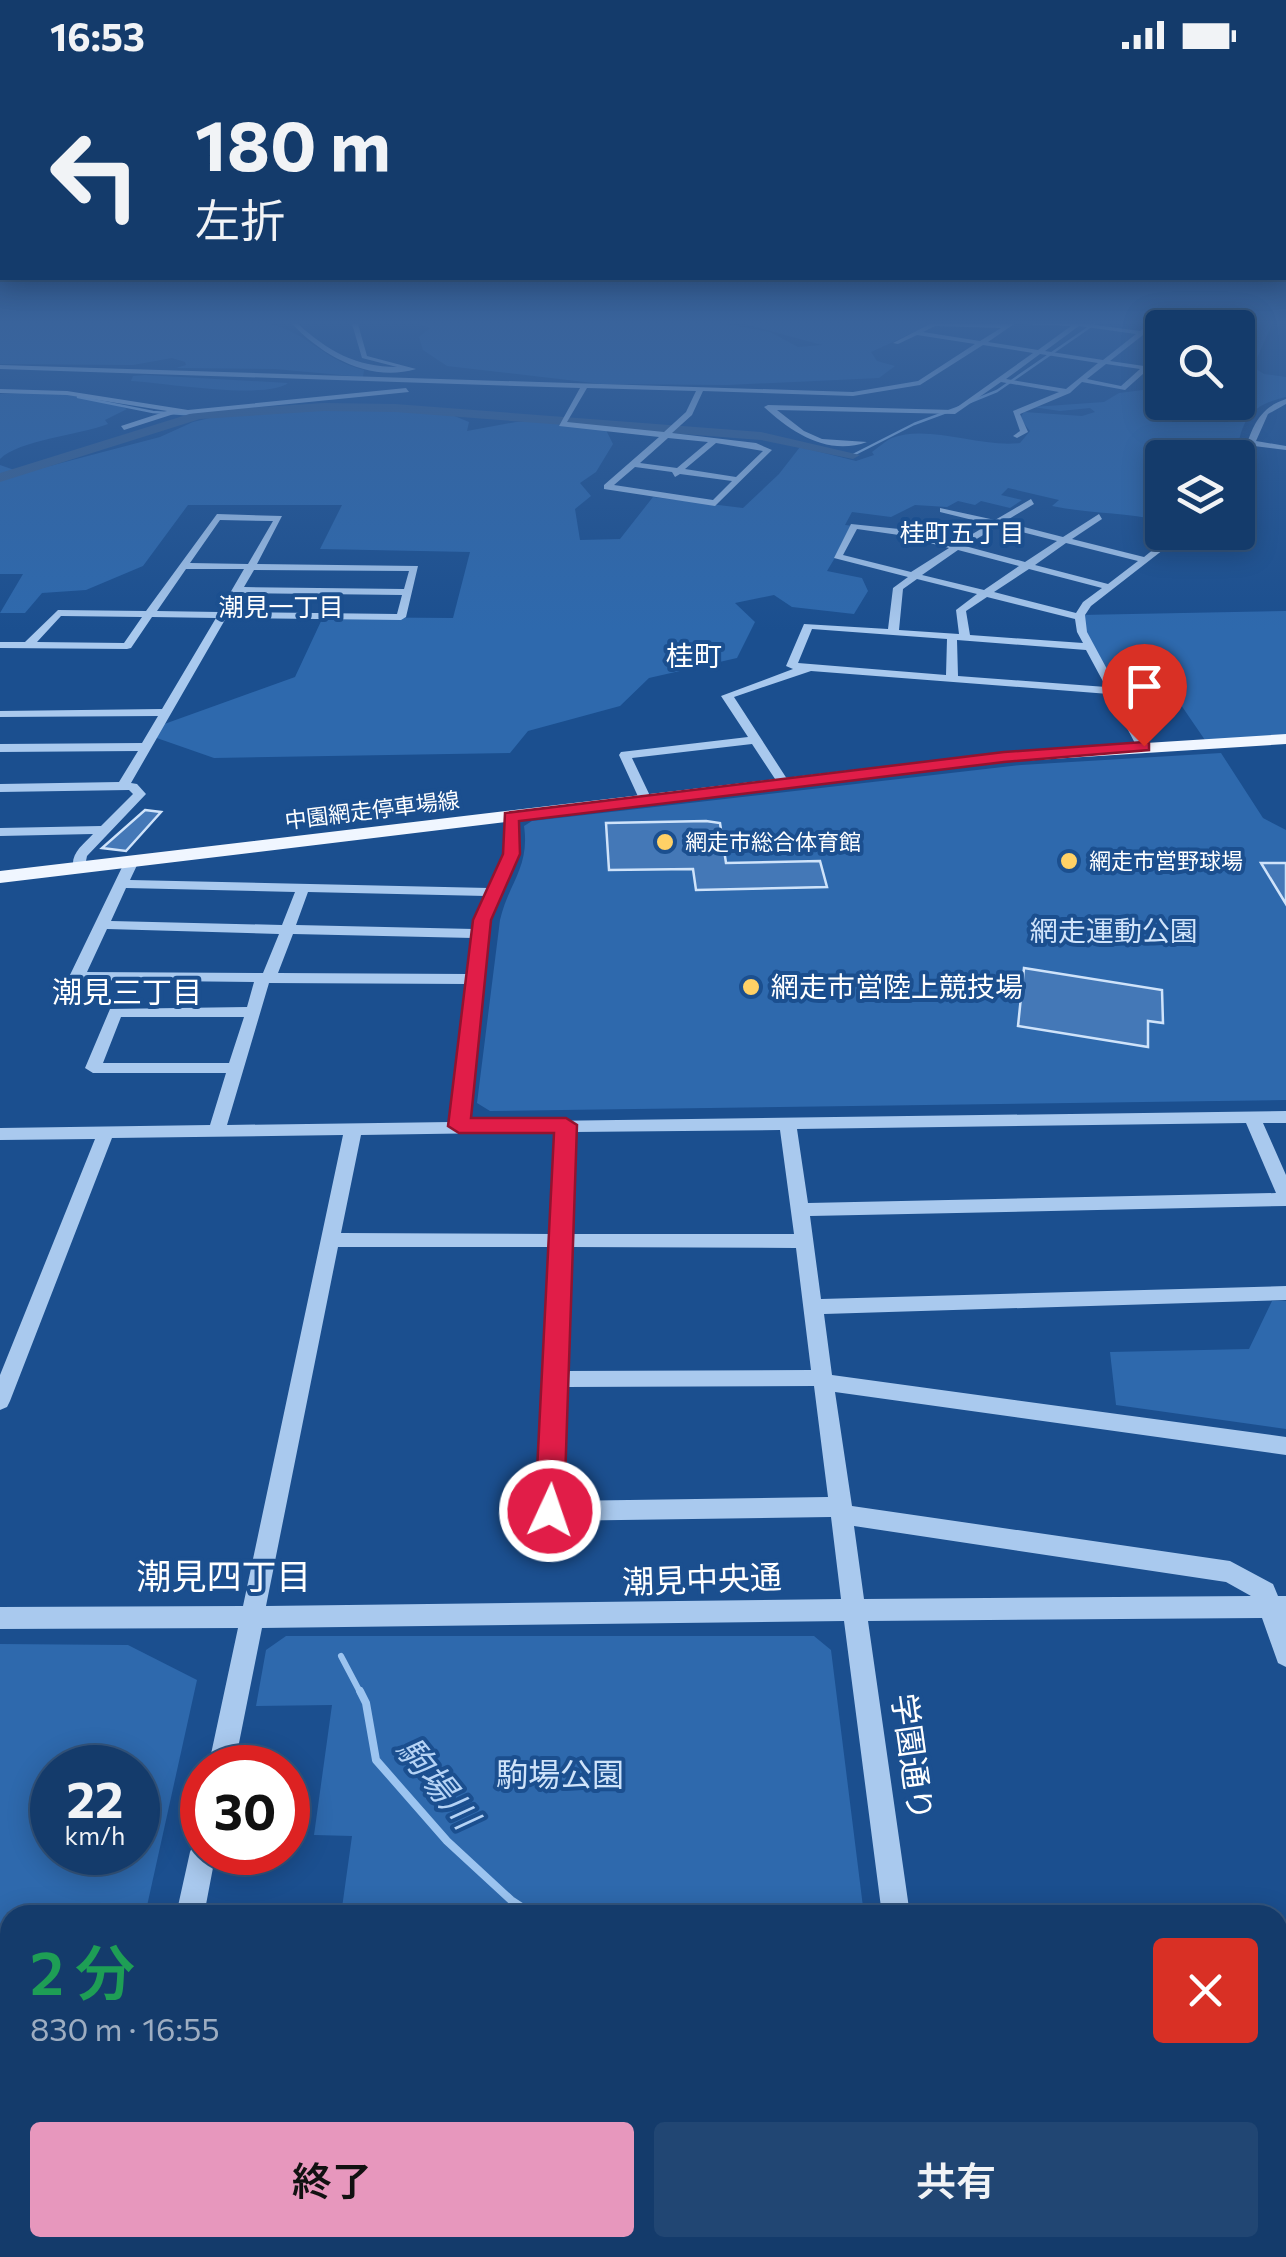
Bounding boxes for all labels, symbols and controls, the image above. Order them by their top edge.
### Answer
text: 16:53 [50,12,145,59]
text: 180 m [195,100,391,185]
icon: left [30,110,160,240]
text: 左折 [195,191,285,246]
map controls [1145,310,1255,550]
button: search [1145,310,1255,420]
button: layers [1145,440,1255,550]
district label: 桂町五丁目 [899,517,1025,547]
district label: 潮見一丁目 [218,591,344,621]
district label: 桂町 [666,638,722,672]
pin [1102,644,1187,747]
icon: arrive [1117,659,1172,714]
street label: 中園網走停車場線 [283,785,461,834]
place label: 網走市総合体育館 [685,828,861,855]
marker: 網走市総合体育館 [654,831,676,853]
place label: 網走市営野球場 [1089,847,1243,874]
marker: 網走市営野球場 [1058,850,1080,872]
park label: 網走運動公園 [1030,913,1198,947]
place label: 網走市営陸上競技場 [771,969,1023,1003]
district label: 潮見三丁目 [52,972,202,1009]
marker: 網走市営陸上競技場 [740,976,762,998]
position arrow [498,1459,602,1563]
district label: 潮見四丁目 [136,1553,312,1596]
street label: 潮見中央通 [621,1555,783,1601]
street label: 学園通り [885,1691,943,1823]
water label: 駒場川 [389,1727,491,1839]
speed limit sign: 30 [180,1745,310,1875]
park label: 駒場公園 [496,1753,624,1793]
text: 22 [67,1767,123,1828]
text: km/h [65,1820,125,1850]
text: 2 分 [30,1934,135,2007]
button: close [1153,1938,1258,2043]
text: 830 m · 16:55 [30,2008,220,2048]
button: 終了 [30,2122,634,2237]
button: 共有 [654,2122,1258,2237]

